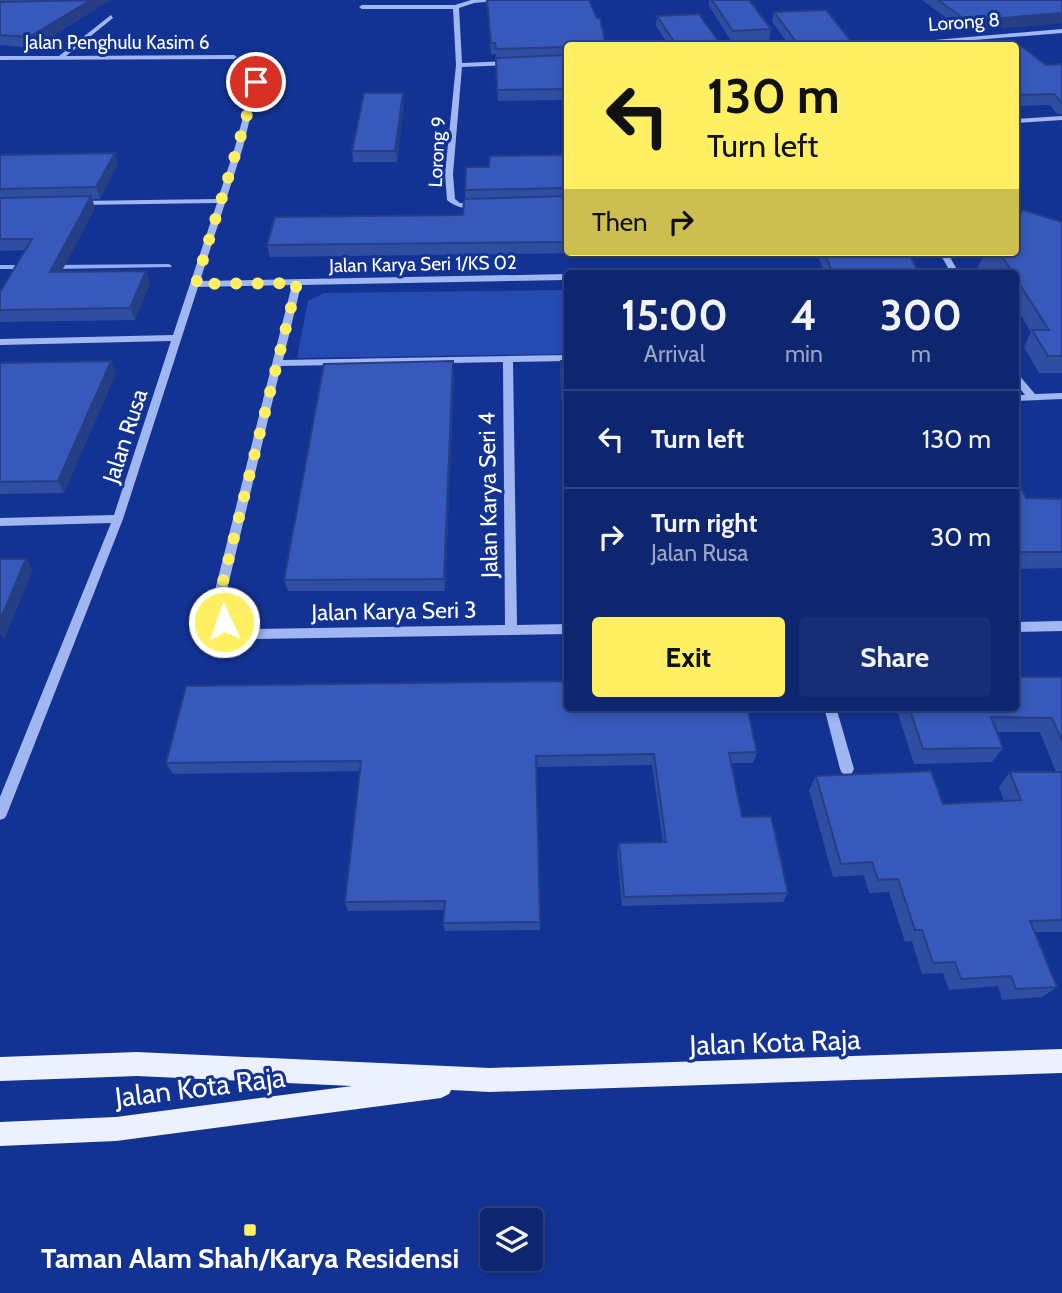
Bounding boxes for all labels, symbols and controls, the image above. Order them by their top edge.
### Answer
street label: Lorong 8 [927,8,1001,36]
street label: Jalan Penghulu Kasim 6 [23,31,210,54]
pin [226,52,286,112]
icon: arrive [237,63,275,101]
text: 130 m [707,66,840,125]
icon: left [592,70,683,161]
street label: Lorong 9 [424,116,450,188]
text: Turn left [707,126,818,165]
icon: right [662,203,700,241]
text: Then [592,206,648,238]
street label: Jalan Karya Seri 1/KS 02 [328,251,517,277]
text: 15:00 [621,289,728,341]
text: 4 [791,289,817,341]
text: 300 [880,289,962,341]
text: Arrival [644,340,705,368]
text: min [785,340,823,368]
text: m [911,340,931,368]
street label: Jalan Rusa [96,385,153,488]
street label: Jalan Karya Seri 4 [473,412,503,579]
icon: left [592,420,630,458]
text: Turn left [651,423,744,455]
text: 130 m [922,423,991,455]
text: Turn right [651,507,757,539]
icon: right [592,518,630,556]
text: 30 m [930,521,991,553]
text: Jalan Rusa [651,539,748,567]
position arrow [187,585,261,659]
street label: Jalan Karya Seri 3 [310,596,477,626]
button: Exit [592,617,785,697]
button: Share [799,617,991,697]
street label: Jalan Kota Raja [688,1022,862,1062]
street label: Jalan Kota Raja [112,1060,288,1114]
map controls [480,1208,543,1271]
button: layers [480,1208,543,1271]
marker: Taman Alam Shah/Karya Residensi [242,1222,258,1238]
place label: Taman Alam Shah/Karya Residensi [41,1241,459,1275]

